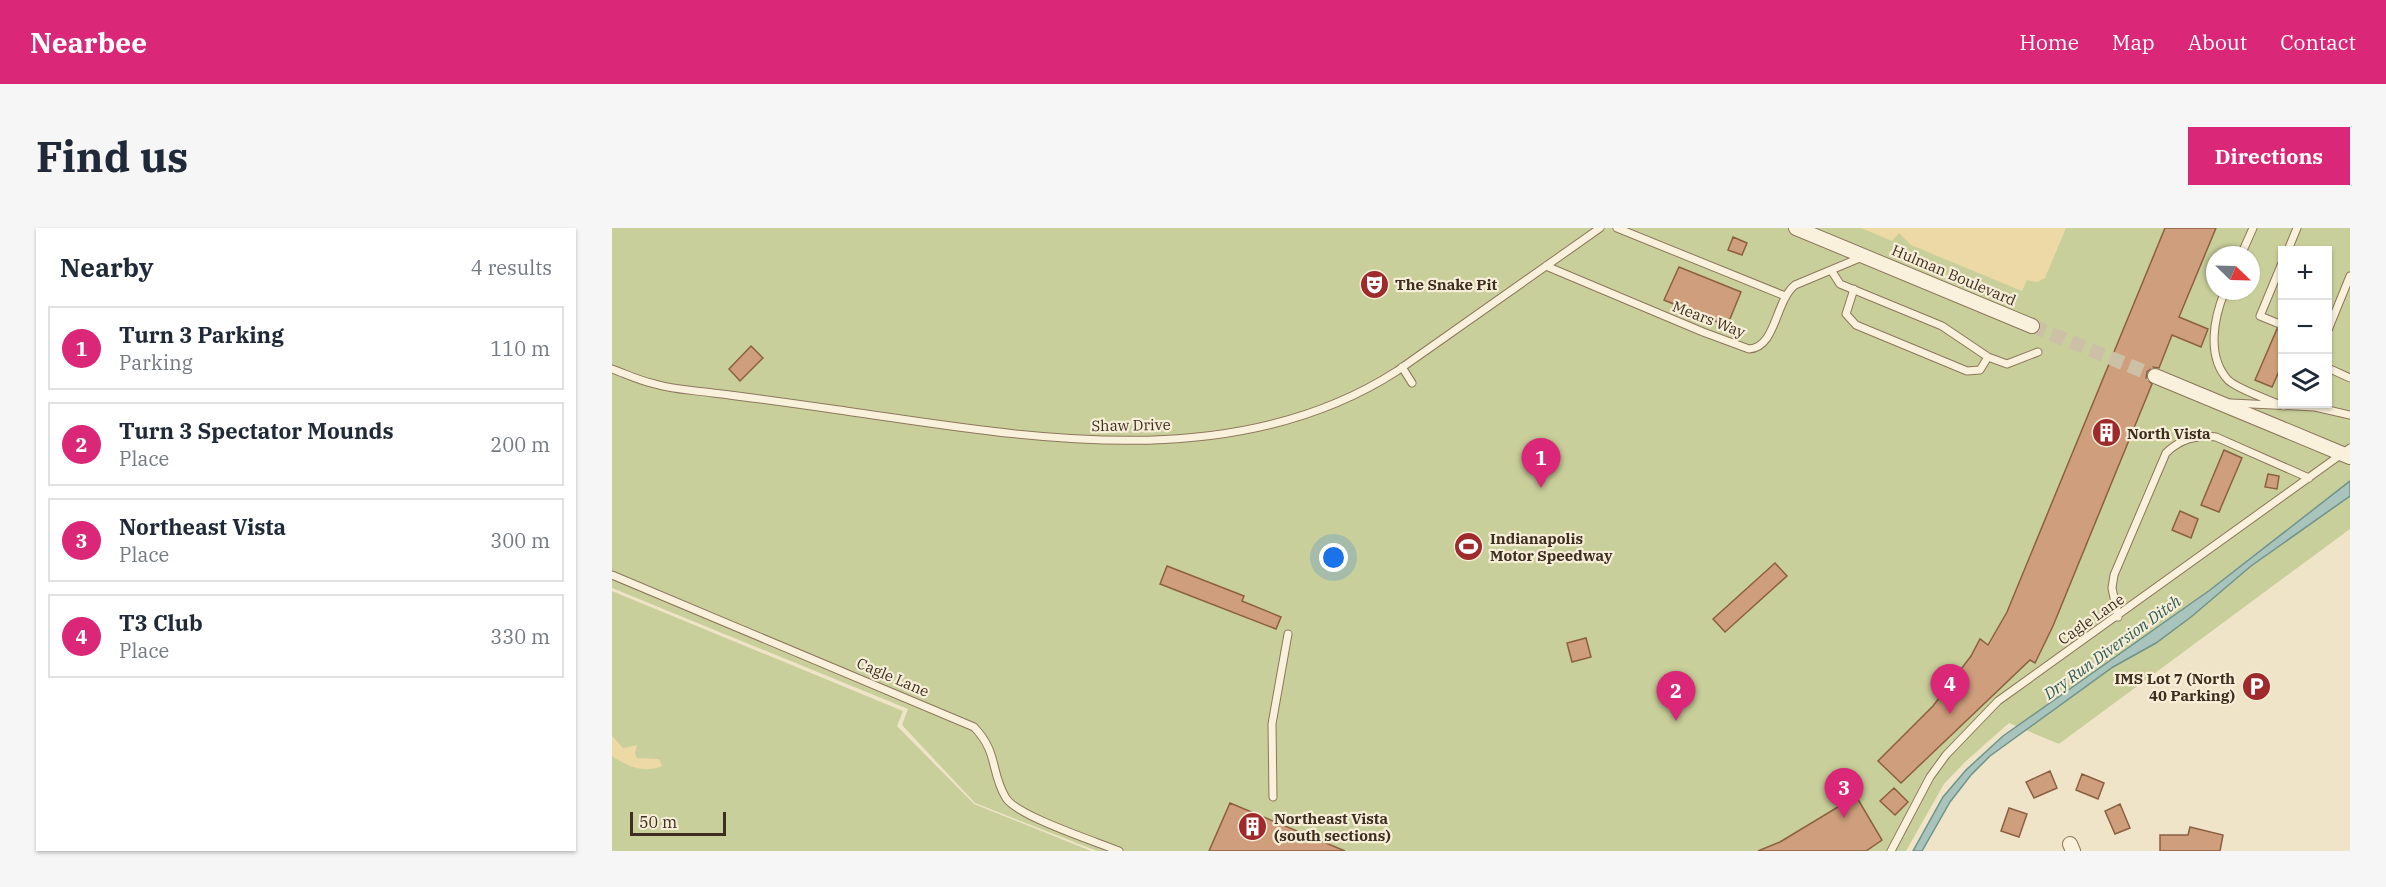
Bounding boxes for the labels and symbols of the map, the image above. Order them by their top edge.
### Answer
street label: Hulman Boulevard [1889,240,2019,310]
north arrow [2206,246,2260,300]
theatre icon: The Snake Pit [1358,268,1390,300]
place label: The Snake Pit [1395,275,1498,294]
street label: Mears Way [1670,296,1748,342]
street label: Shaw Drive [1091,415,1171,435]
building icon: North Vista [2090,417,2122,449]
place label: North Vista [2127,424,2211,443]
pin: 1 [1522,438,1560,488]
place label: Indianapolis Motor Speedway [1490,529,1613,565]
sports icon: Indianapolis Motor Speedway [1453,531,1485,563]
your location [1319,543,1348,572]
street label: Cagle Lane [2054,589,2128,649]
water label: Dry Run Diversion Ditch [2039,590,2185,704]
street label: Cagle Lane [854,653,932,701]
pin: 4 [1930,664,1970,714]
place label: IMS Lot 7 (North 40 Parking) [2115,669,2235,705]
parking icon: IMS Lot 7 (North 40 Parking) [2240,671,2272,703]
pin: 2 [1656,672,1696,721]
pin: 3 [1824,768,1864,818]
scale bar [630,809,726,836]
place label: Northeast Vista (south sections) [1274,809,1391,845]
building icon: Northeast Vista (south sections) [1237,811,1269,843]

